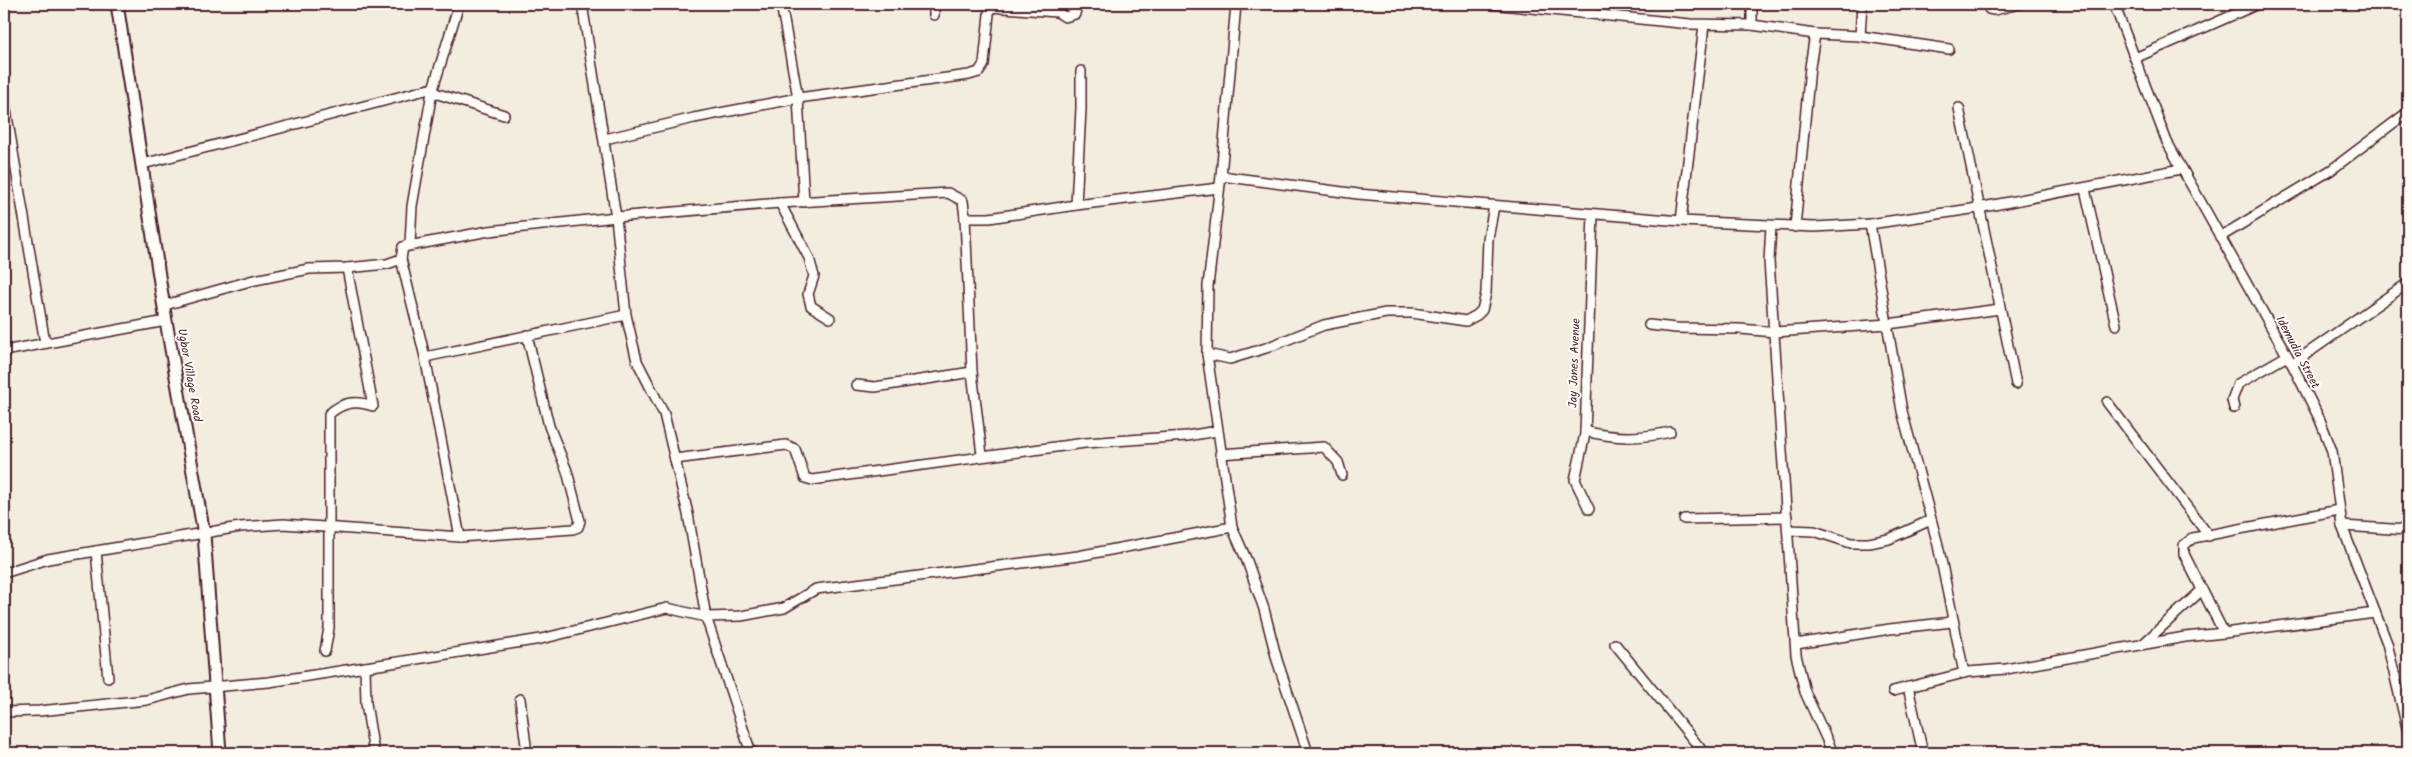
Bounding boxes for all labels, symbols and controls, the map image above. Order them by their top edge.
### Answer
street label: Idemudia Street [2270,312,2325,392]
street label: Jay Jones Avenue [1563,317,1586,408]
street label: Ugbor Village Road [172,327,207,424]

